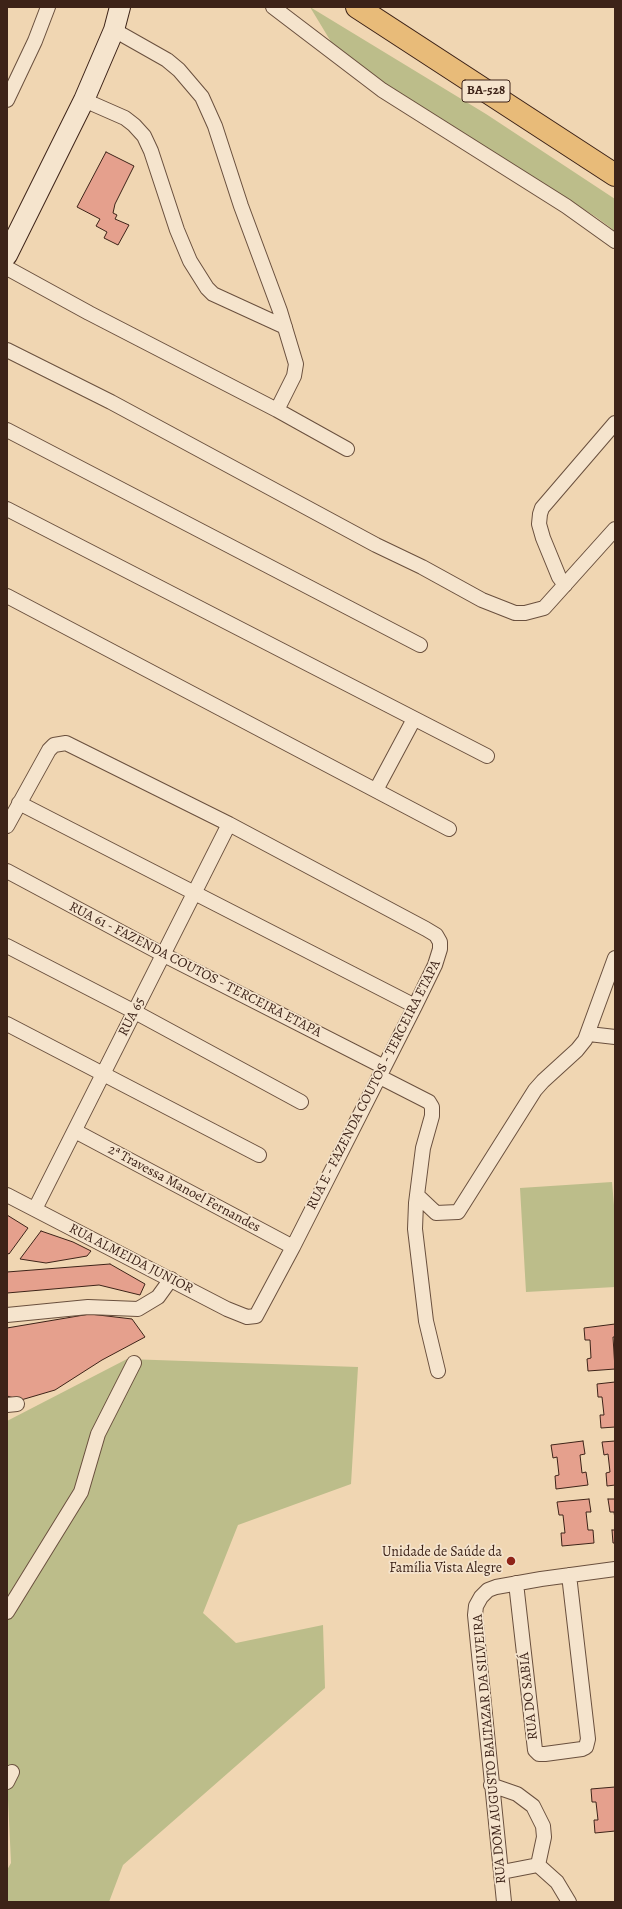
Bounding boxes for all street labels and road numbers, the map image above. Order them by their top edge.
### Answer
road number: BA-528 [462,80,510,102]
street label: RUA 61 - FAZENDA COUTOS - TERCEIRA ETAPA [66,899,324,1041]
street label: RUA E - FAZENDA COUTOS - TERCEIRA ETAPA [303,957,445,1213]
street label: RUA 65 [115,995,149,1039]
street label: 2ª Travessa Manoel Fernandes [105,1142,263,1236]
street label: RUA ALMEIDA JUNIOR [66,1220,196,1298]
street label: RUA DOM AUGUSTO BALTAZAR DA SILVEIRA [470,1613,510,1885]
street label: RUA DO SABIÁ [516,1651,542,1741]

